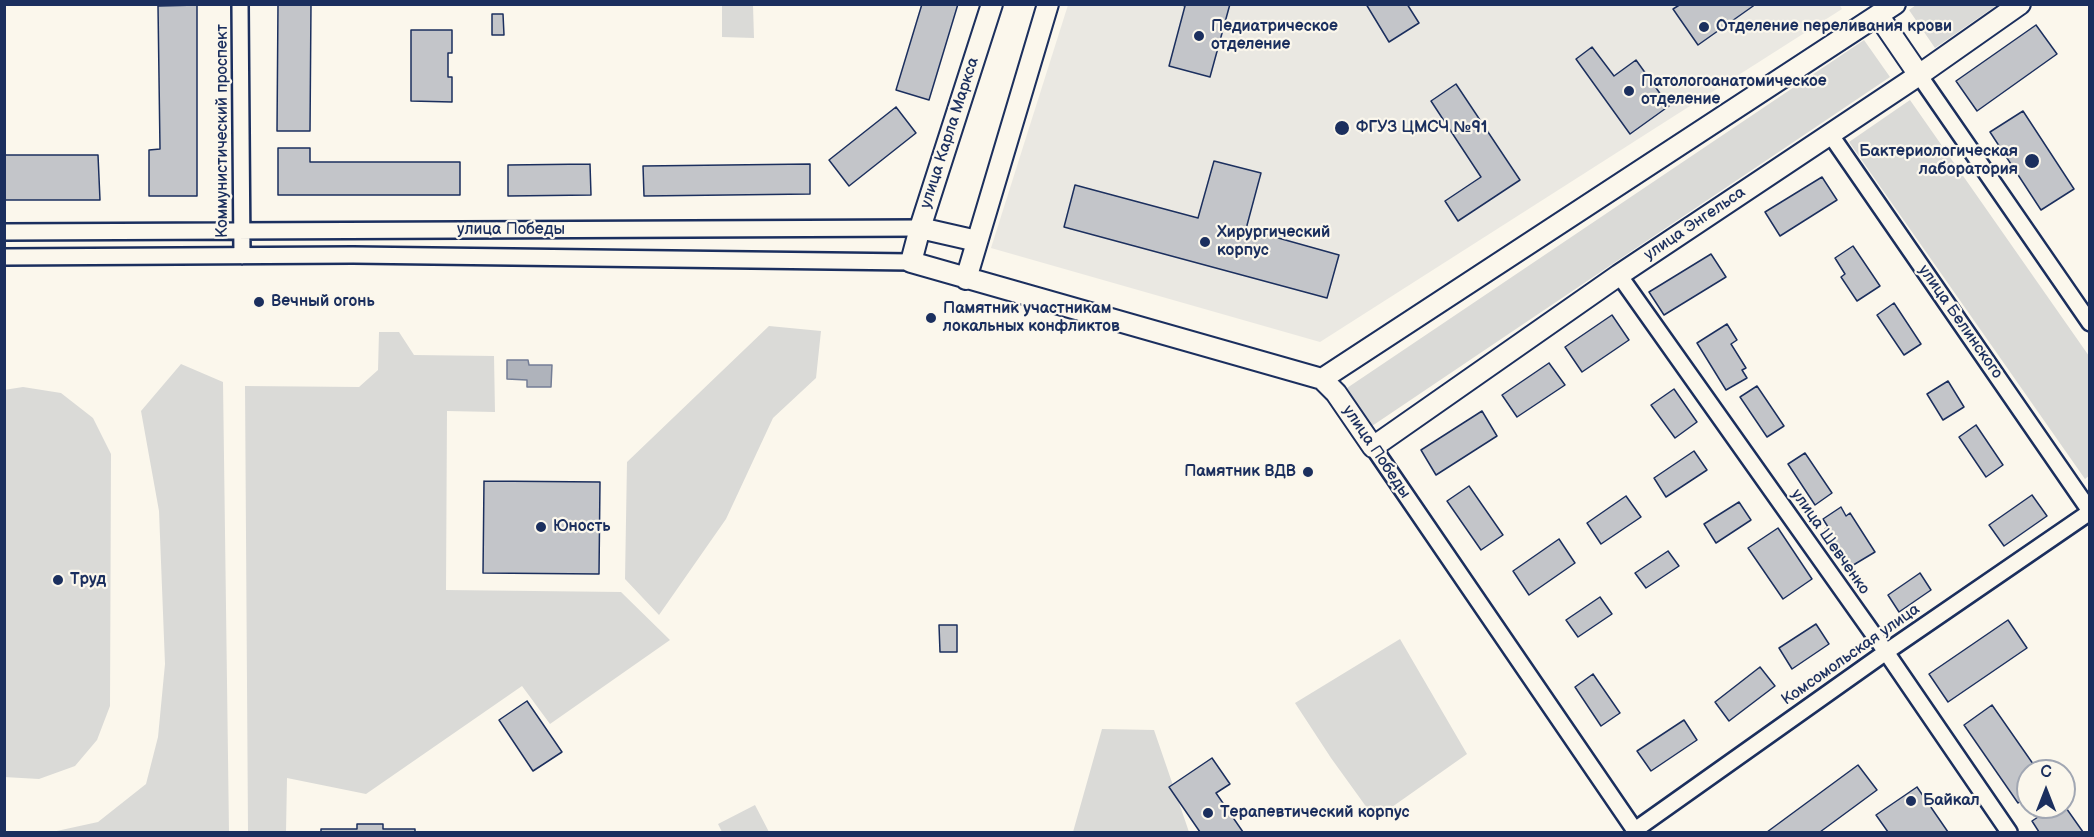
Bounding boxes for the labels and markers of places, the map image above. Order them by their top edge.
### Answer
place label: Педиатрическое отделение [1211,17,1338,55]
place label: Отделение переливания крови [1716,17,1952,37]
marker: Отделение переливания крови [1697,20,1711,34]
marker: Педиатрическое отделение [1192,29,1206,43]
place label: Патологоанатомическое отделение [1641,72,1827,110]
marker: Патологоанатомическое отделение [1622,84,1636,98]
place label: ФГУЗ ЦМСЧ №91 [1356,118,1488,138]
marker: ФГУЗ ЦМСЧ №91 [1333,119,1351,137]
place label: Бактериологическая лаборатория [1859,142,2018,180]
marker: Бактериологическая лаборатория [2023,152,2041,170]
place label: Хирургический корпус [1217,223,1330,261]
marker: Хирургический корпус [1198,235,1212,249]
place label: Вечный огонь [271,292,375,312]
marker: Вечный огонь [252,295,266,309]
place label: Памятник участникам локальных конфликтов [943,299,1120,337]
marker: Памятник участникам локальных конфликтов [924,311,938,325]
place label: Памятник ВДВ [1184,462,1296,482]
marker: Памятник ВДВ [1301,465,1315,479]
place label: Юность [553,517,610,537]
marker: Юность [534,520,548,534]
place label: Труд [70,570,106,590]
marker: Труд [51,573,65,587]
place label: Байкал [1923,791,1980,811]
marker: Байкал [1904,794,1918,808]
place label: Терапевтический корпус [1220,803,1410,823]
marker: Терапевтический корпус [1201,806,1215,820]

